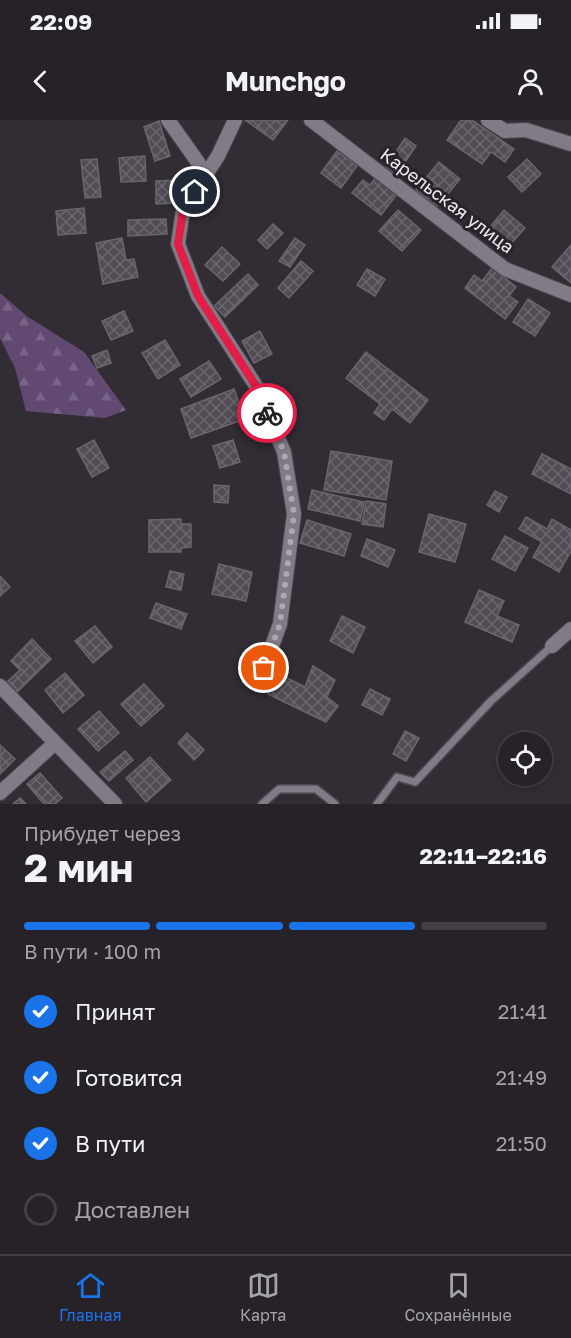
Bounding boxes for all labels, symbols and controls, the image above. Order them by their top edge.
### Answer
text: 22:09 [30,8,92,35]
icon: back [24,65,57,98]
text: Munchgo [225,65,346,97]
icon: person [514,65,547,98]
street label: Карельская улица [376,143,519,258]
pin [169,166,220,217]
icon: home [178,175,211,208]
courier [237,383,297,443]
icon: bike [251,397,284,430]
pin [238,642,289,693]
icon: bag [247,651,280,684]
map controls [498,732,552,786]
button: locate [498,732,552,786]
text: Прибудет через [24,821,181,845]
text: 22:11–22:16 [420,842,547,869]
text: 2 мин [24,844,133,891]
text: В пути · 100 m [24,939,161,963]
icon: check [24,995,57,1028]
text: Принят [75,998,155,1025]
text: 21:41 [498,999,547,1023]
icon: check [24,1061,57,1094]
text: Готовится [75,1064,183,1091]
text: 21:49 [495,1065,547,1089]
icon: check [24,1127,57,1160]
text: В пути [75,1130,145,1157]
text: 21:50 [496,1131,547,1155]
text: Доставлен [75,1196,190,1223]
tab: Главная [59,1269,122,1325]
tab: Карта [240,1269,286,1325]
tab: Сохранённые [404,1269,512,1325]

